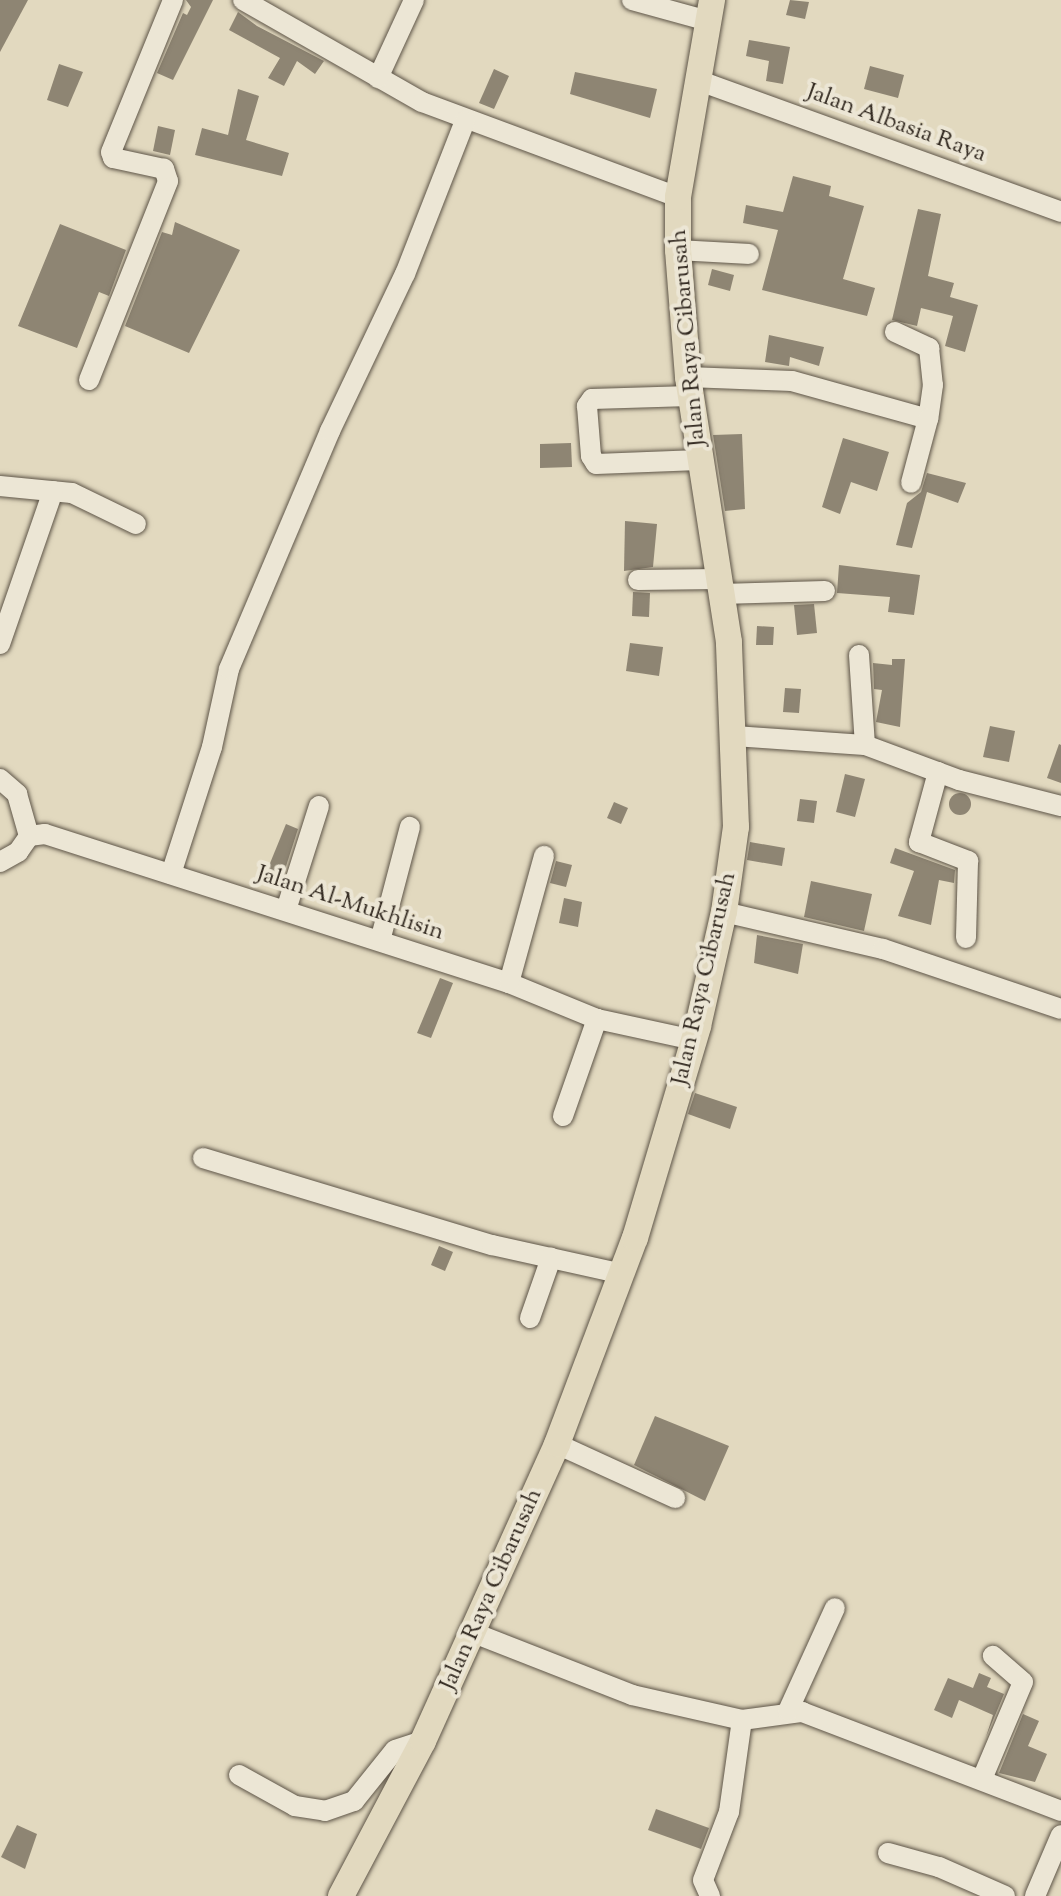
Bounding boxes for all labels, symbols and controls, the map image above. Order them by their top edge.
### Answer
street label: Jalan Albasia Raya [802,78,990,170]
street label: Jalan Raya Cibarusah [665,228,713,448]
street label: Jalan Al-Mukhlisin [253,860,447,948]
street label: Jalan Raya Cibarusah [666,870,744,1088]
street label: Jalan Raya Cibarusah [435,1485,549,1695]

